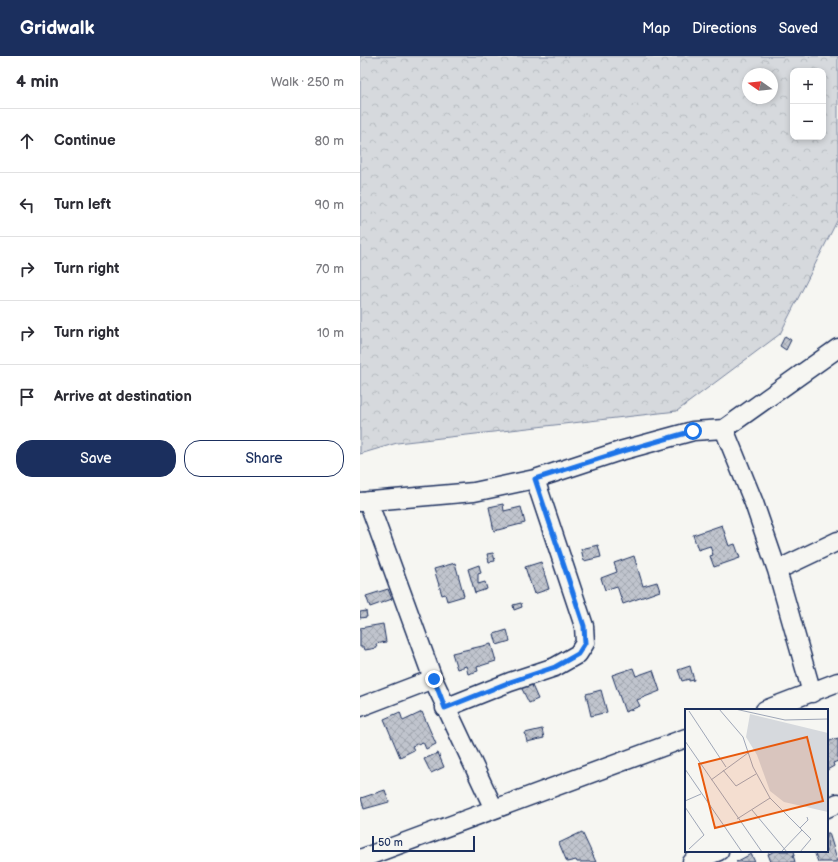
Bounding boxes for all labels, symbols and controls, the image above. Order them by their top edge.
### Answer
text: Gridwalk [20,17,95,40]
text: Map [642,20,670,37]
text: Directions [692,20,757,37]
text: Saved [779,20,818,37]
north arrow [742,68,778,104]
map controls [790,68,826,140]
button: + [790,68,826,104]
text: 4 min [16,72,59,92]
text: Walk · 250 m [271,74,344,90]
button: − [790,104,826,140]
icon: ahead [16,130,38,152]
text: Continue [54,131,116,150]
text: 80 m [315,133,344,149]
icon: left [16,194,38,216]
text: Turn left [54,195,111,214]
text: 90 m [315,197,344,213]
icon: right [16,258,38,280]
text: Turn right [54,259,119,278]
text: 70 m [316,261,344,277]
icon: right [16,322,38,344]
text: Turn right [54,323,119,342]
text: 10 m [317,325,344,341]
icon: arrive [16,386,38,408]
text: Arrive at destination [54,387,192,406]
route start [684,422,702,440]
button: Save [16,440,176,477]
button: Share [184,440,344,477]
route end [425,670,443,688]
inset map [685,709,828,852]
scale bar [372,834,475,853]
text: 50 m [378,836,403,849]

